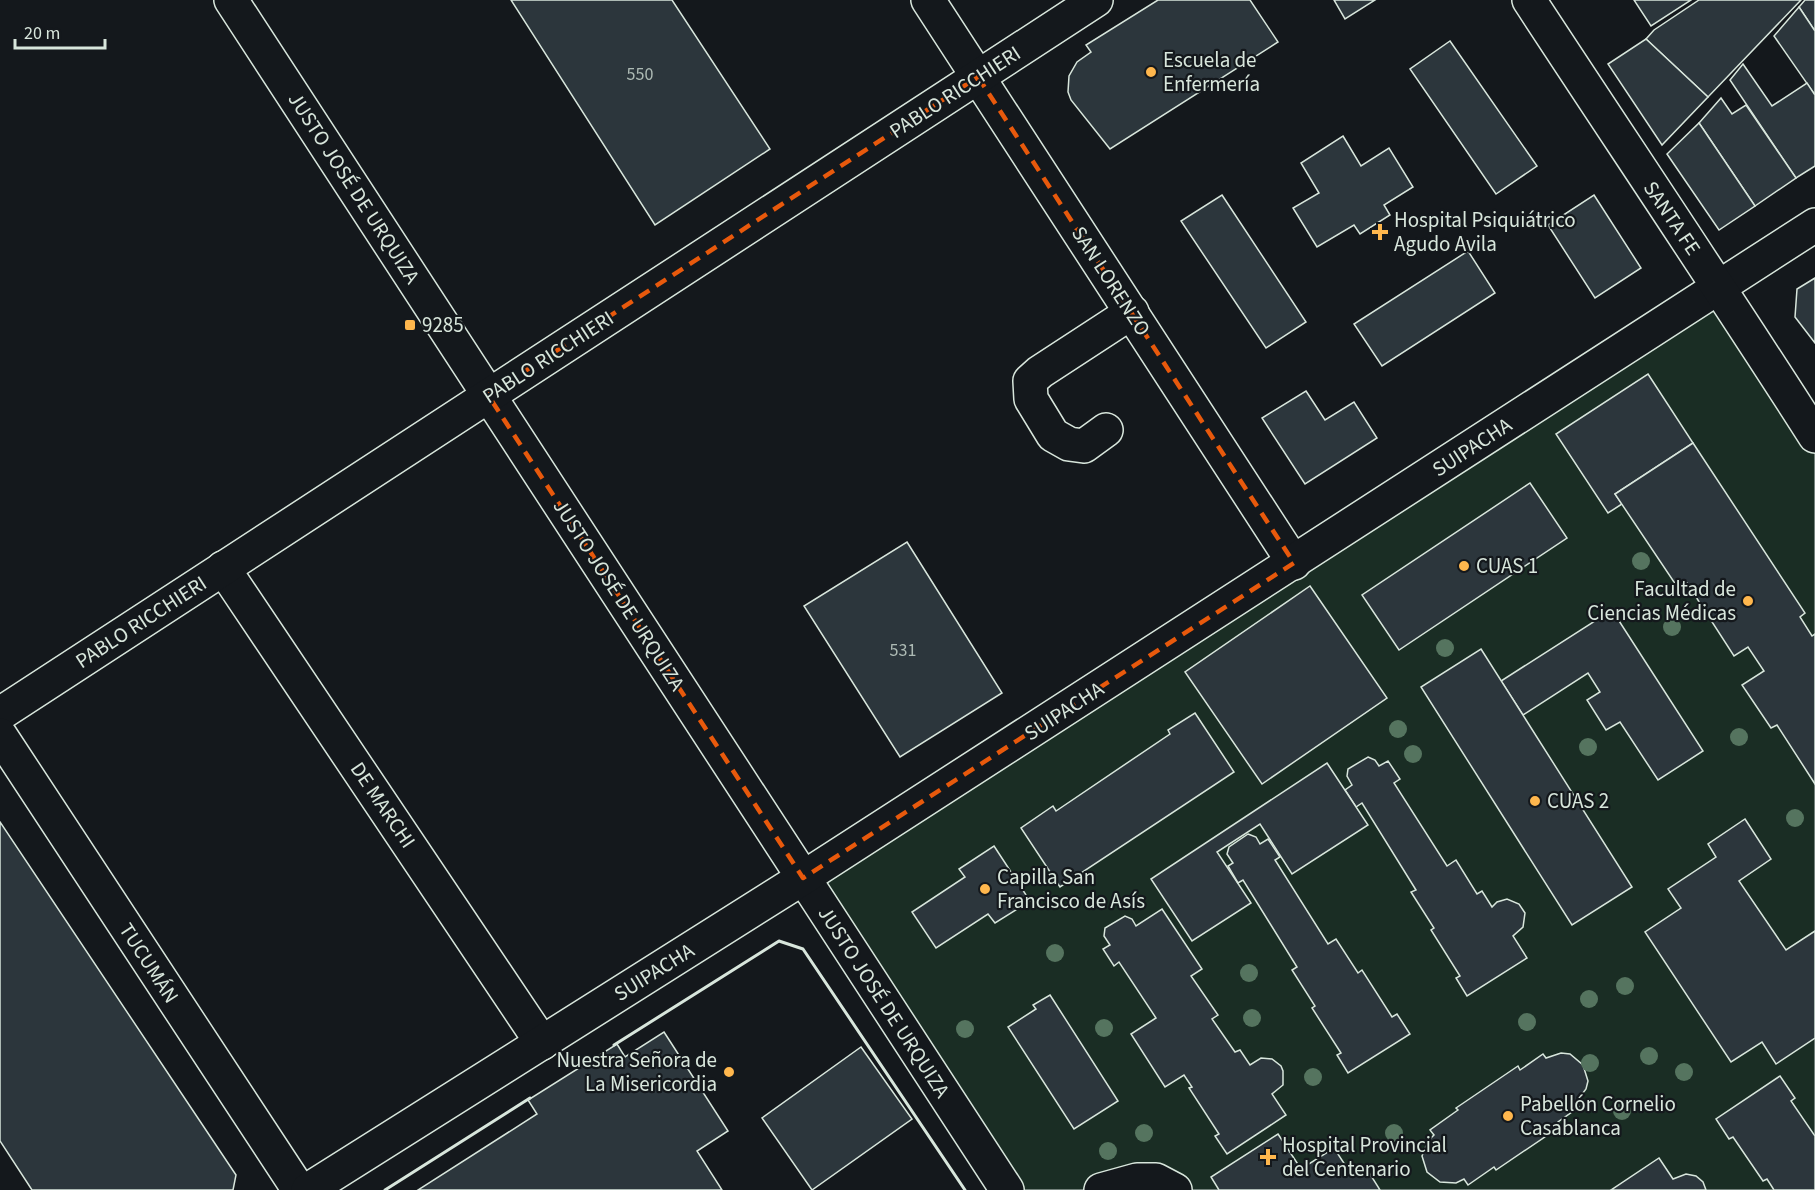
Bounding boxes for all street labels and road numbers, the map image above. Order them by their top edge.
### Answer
street label: PABLO RICCHIERI [883,38,1027,146]
street label: JUSTO JOSÉ DE URQUIZA [281,86,428,290]
street label: SANTA FE [1636,175,1708,261]
street label: SAN LORENZO [1064,220,1158,342]
street label: PABLO RICCHIERI [476,303,620,411]
street label: SUIPACHA [1426,410,1518,484]
street label: JUSTO JOSÉ DE URQUIZA [546,493,693,697]
street label: PABLO RICCHIERI [69,568,213,676]
street label: SUIPACHA [1018,674,1110,748]
street label: DE MARCHI [343,756,423,854]
street label: JUSTO JOSÉ DE URQUIZA [811,900,958,1104]
street label: TUCUMÁN [112,917,186,1009]
street label: SUIPACHA [608,935,700,1008]

